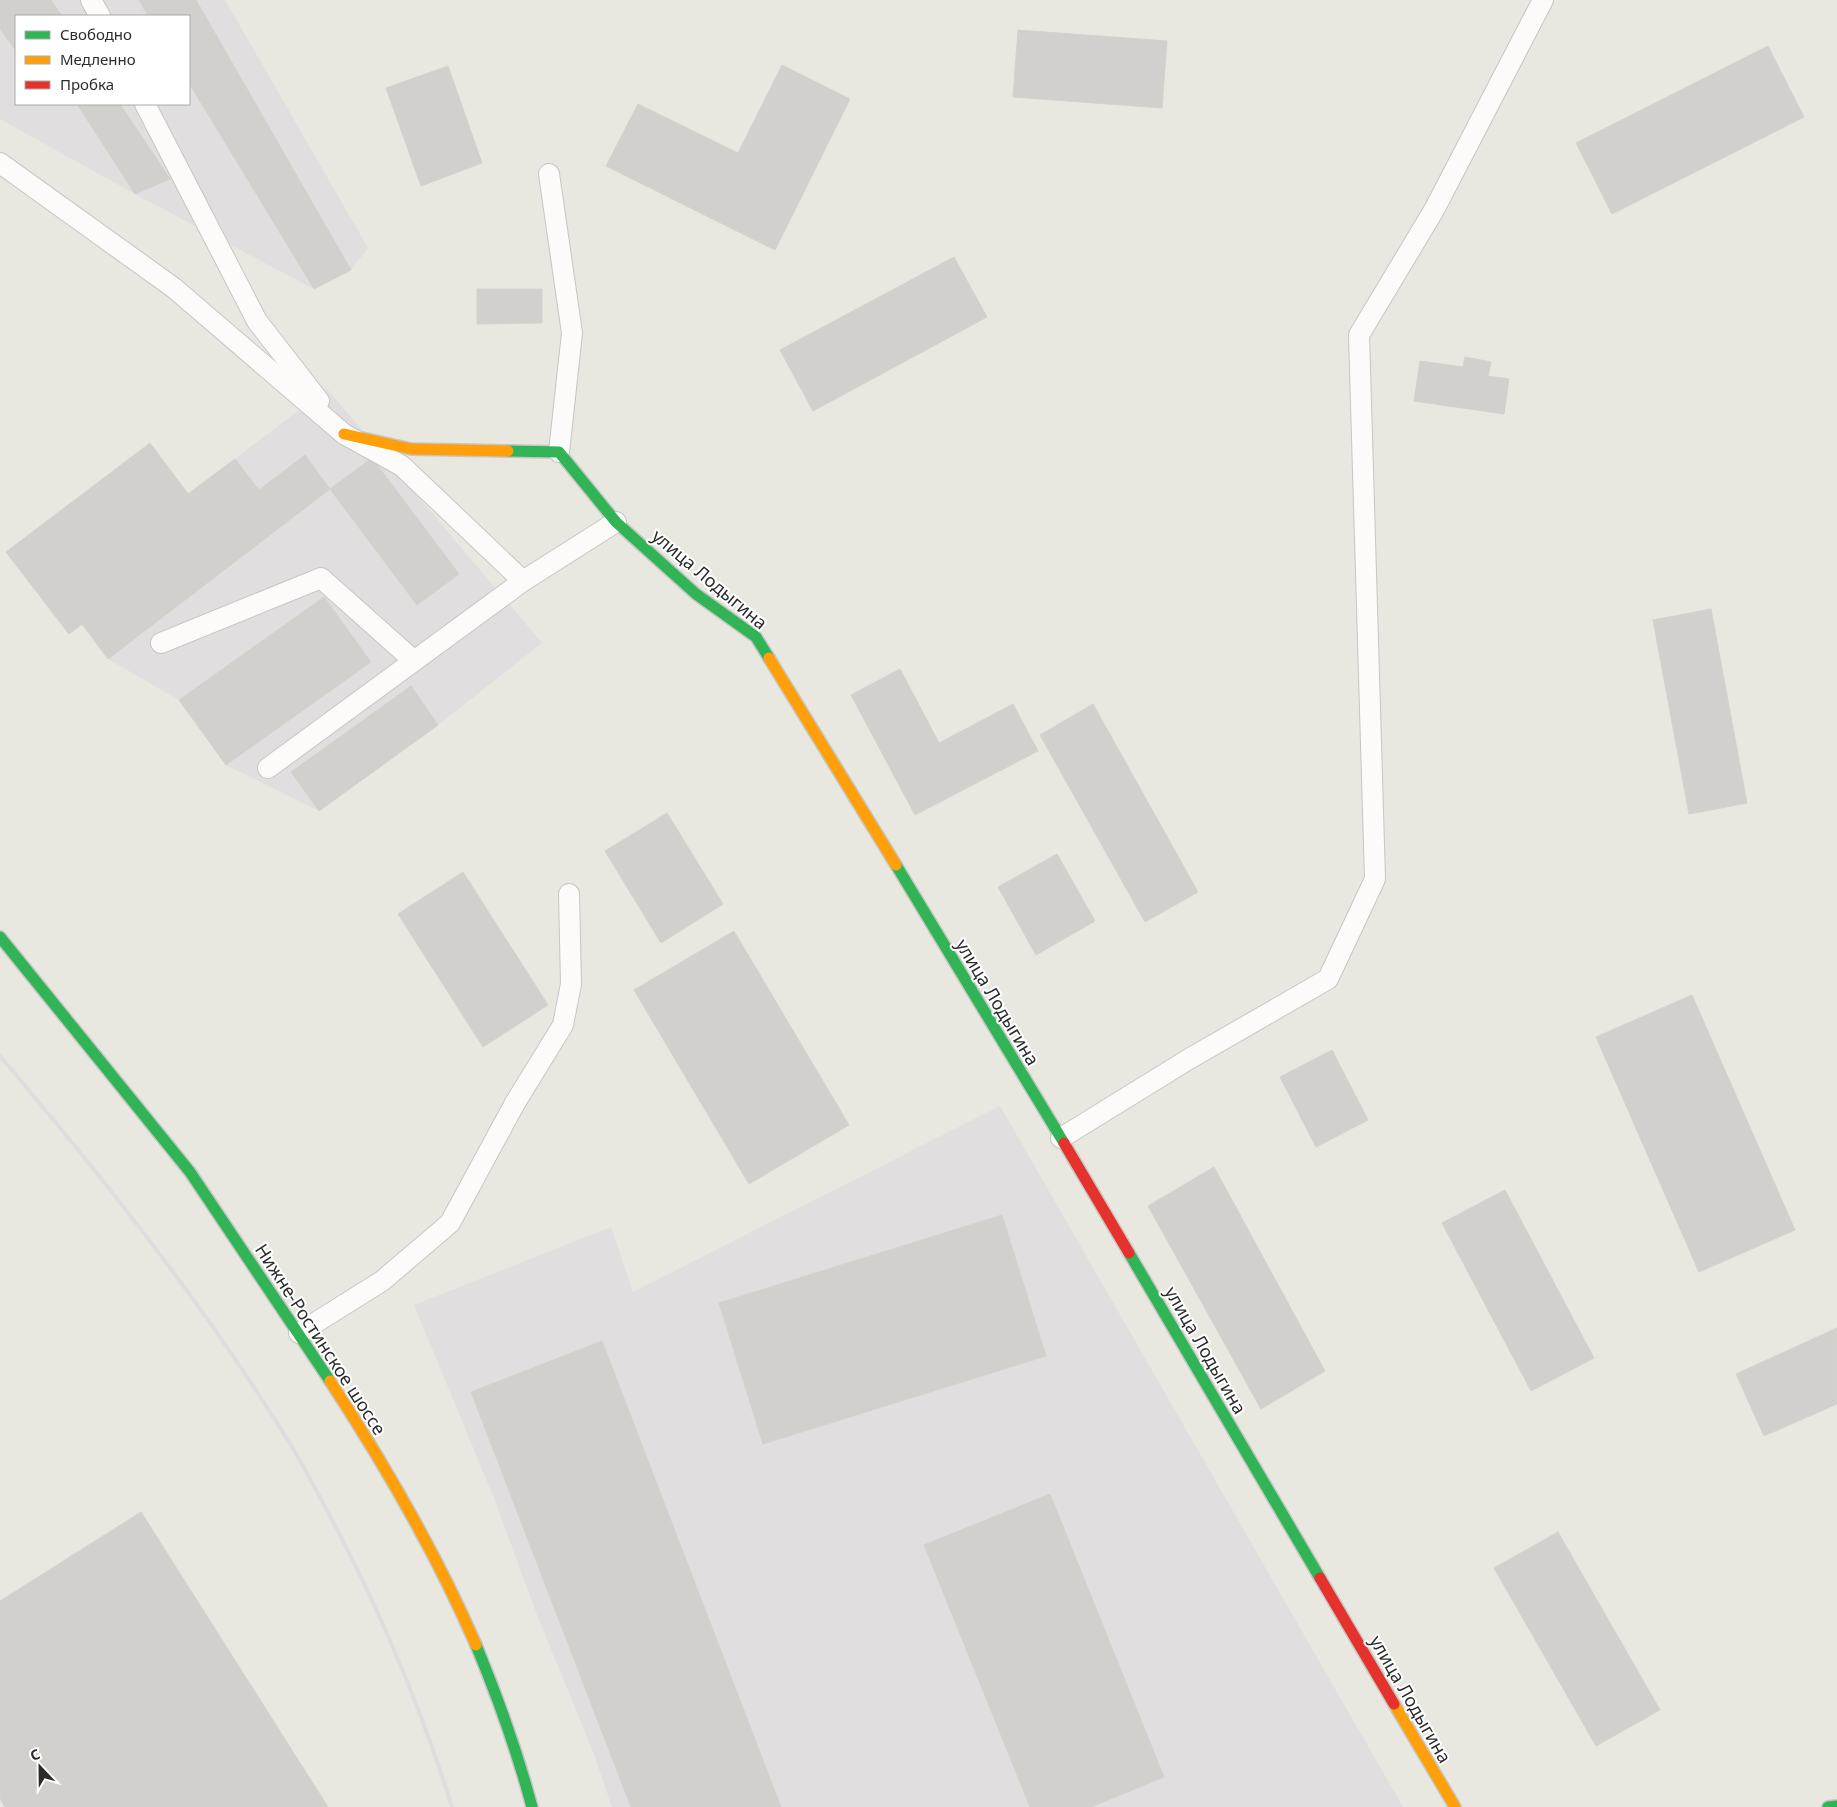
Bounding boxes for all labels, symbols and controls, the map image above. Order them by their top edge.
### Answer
legend [15,15,190,105]
text: Свободно [60,24,132,44]
text: Медленно [60,49,136,69]
text: Пробка [60,74,114,94]
street label: улица Лодыгина [647,524,773,634]
street label: улица Лодыгина [951,934,1045,1070]
street label: Нижне-Ростинское шоссе [250,1239,392,1439]
street label: улица Лодыгина [1160,1282,1252,1418]
street label: улица Лодыгина [1365,1631,1457,1767]
north arrow [15,1742,65,1792]
text: С [27,1744,43,1765]

